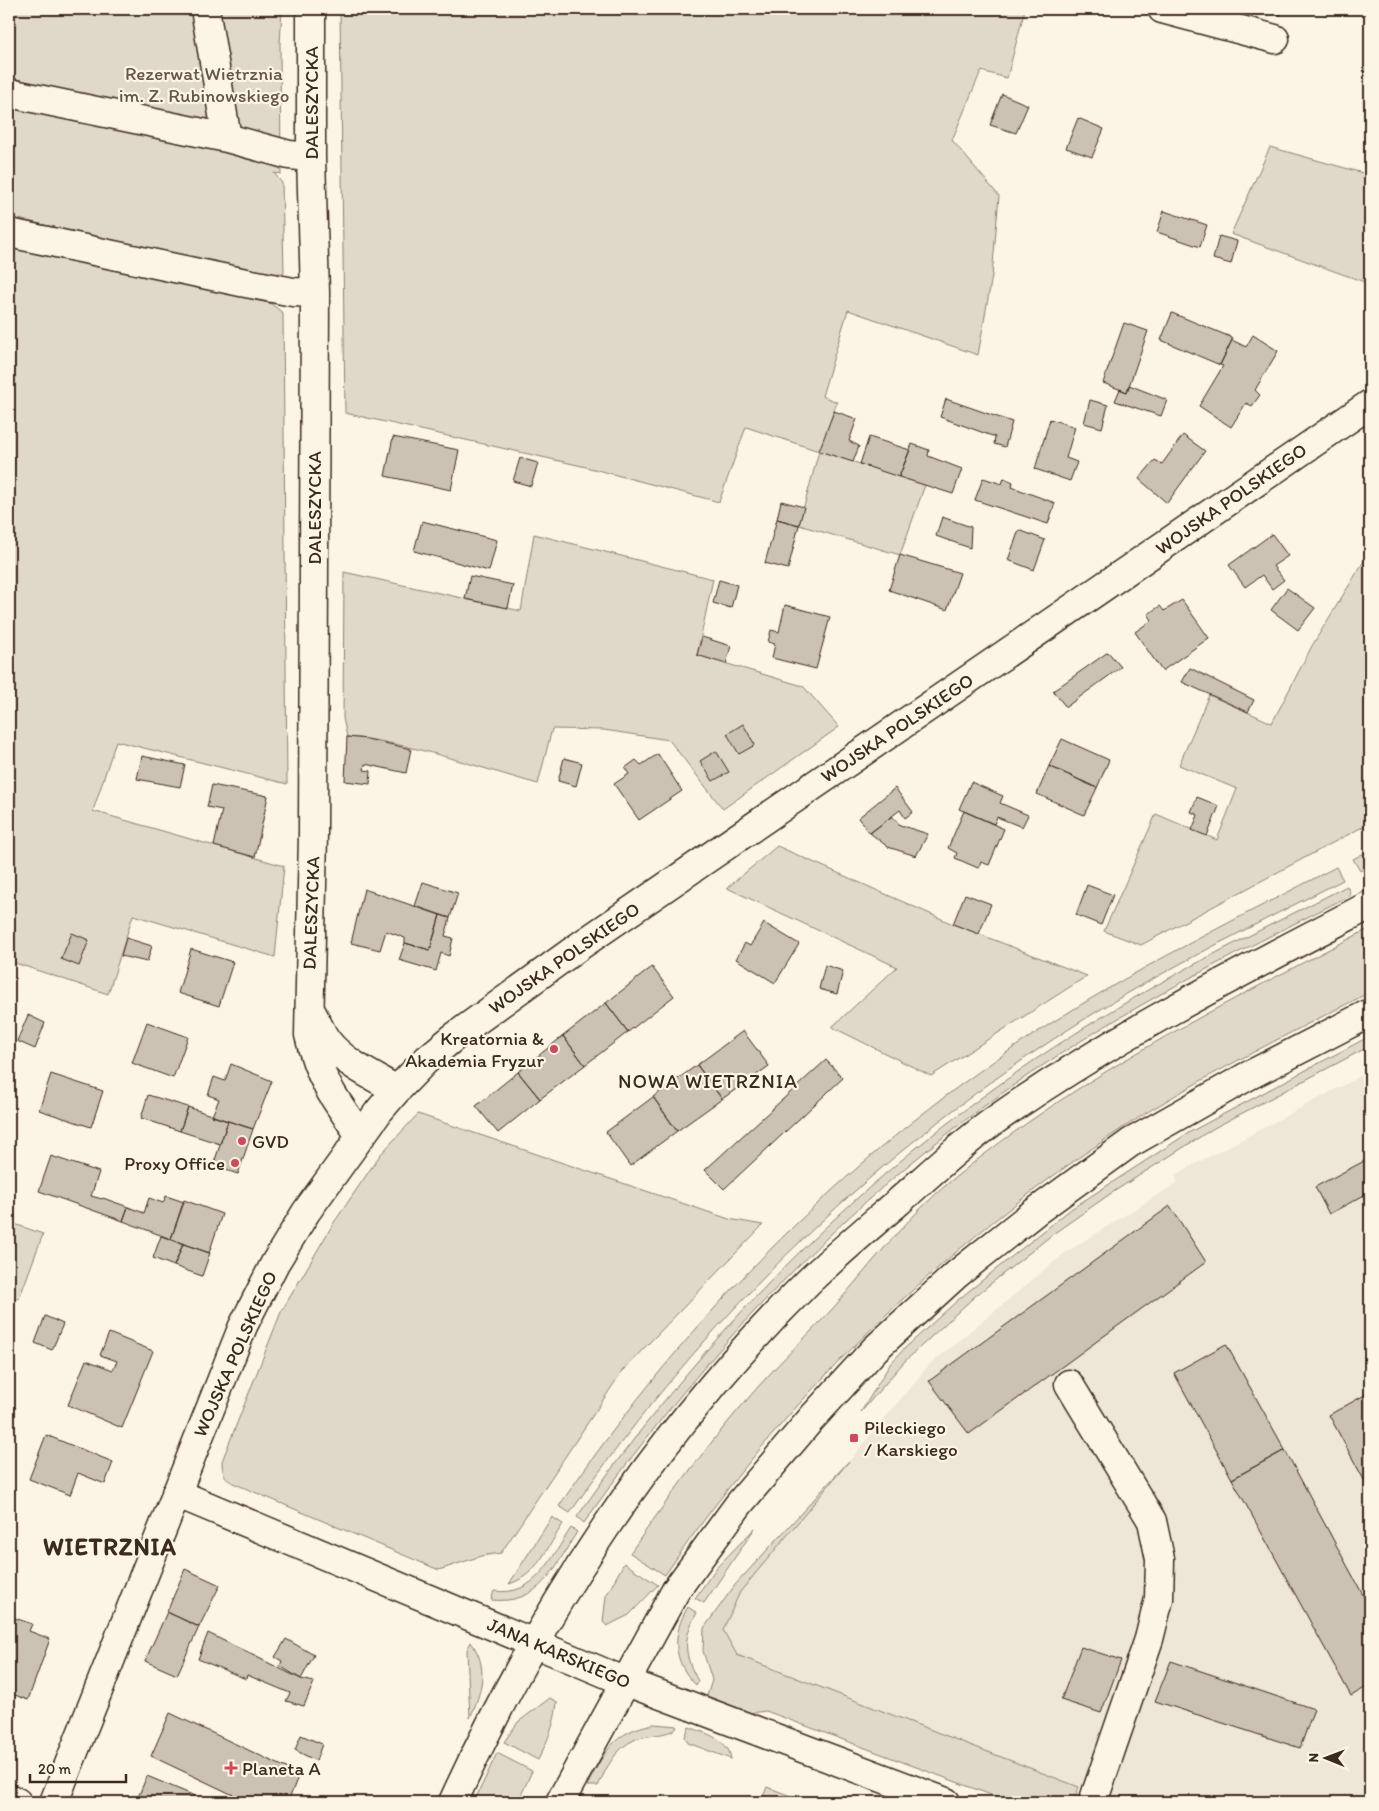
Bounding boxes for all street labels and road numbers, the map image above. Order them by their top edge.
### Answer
street label: DALESZYCKA [300,46,323,160]
street label: WOJSKA POLSKIEGO [1151,438,1311,560]
street label: DALESZYCKA [303,451,326,565]
street label: WOJSKA POLSKIEGO [816,668,978,788]
street label: DALESZYCKA [298,856,324,970]
street label: WOJSKA POLSKIEGO [484,897,644,1019]
street label: WOJSKA POLSKIEGO [188,1267,282,1441]
street label: JANA KARSKIEGO [484,1612,634,1694]

